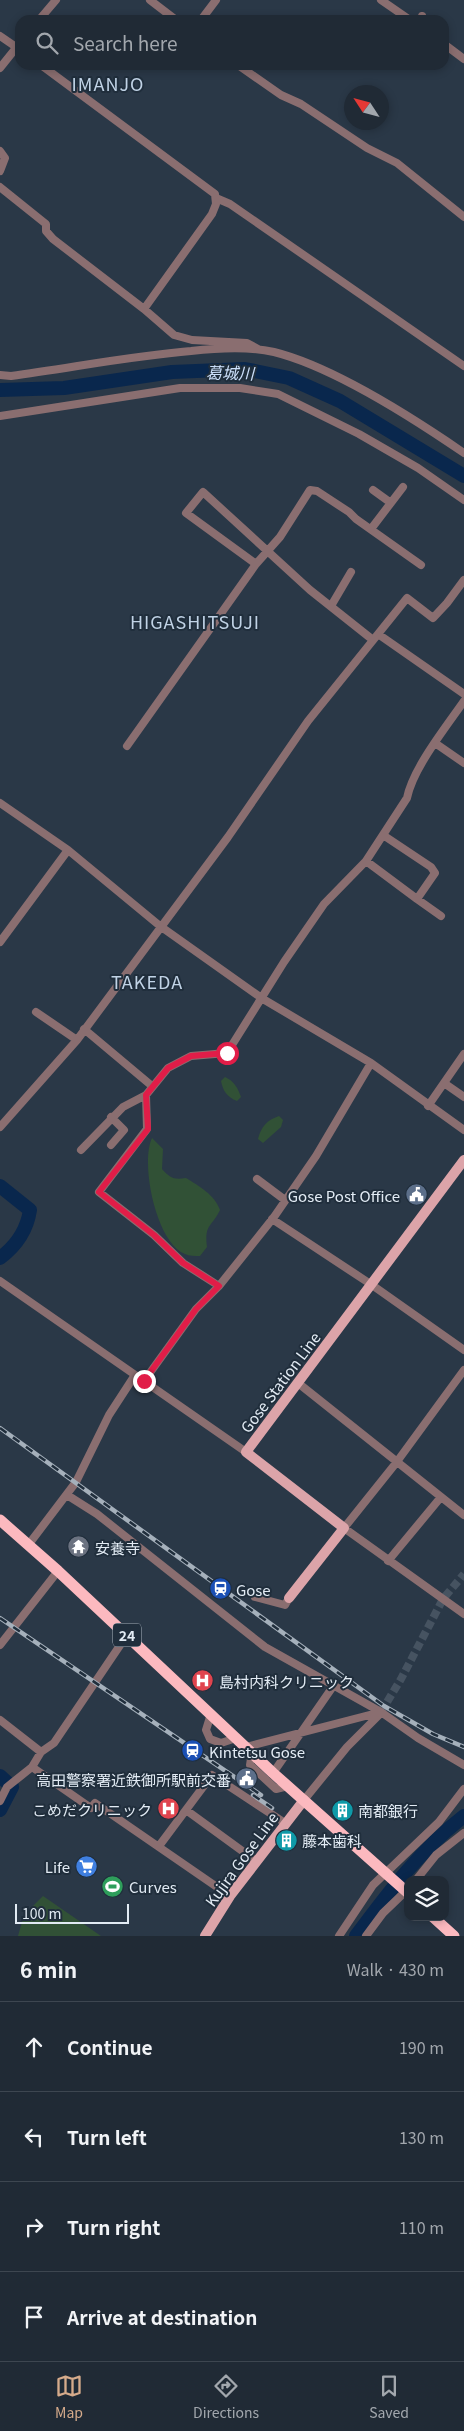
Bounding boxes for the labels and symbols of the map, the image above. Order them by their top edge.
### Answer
district label: IMANJO [72,70,144,96]
north arrow [344,85,389,130]
water label: 葛城川 [206,360,256,384]
district label: HIGASHITSUJI [130,608,260,634]
district label: TAKEDA [111,968,183,994]
route start [216,1042,239,1065]
public building icon: Gose Post Office [404,1183,428,1207]
place label: Gose Post Office [288,1185,400,1206]
street label: Gose Station Line [235,1327,325,1437]
route end [133,1370,156,1393]
temple icon: 安養寺 [67,1535,91,1559]
place label: 安養寺 [95,1537,140,1558]
station icon: Gose [208,1577,232,1601]
place label: Gose [236,1579,271,1600]
road number: 24 [113,1624,141,1646]
hospital icon: 島村内科クリニック [191,1669,215,1693]
place label: 島村内科クリニック [219,1671,354,1692]
station icon: Kintetsu Gose [181,1739,205,1763]
place label: Kintetsu Gose [209,1741,305,1762]
public building icon: 高田警察署近鉄御所駅前交番 [235,1767,259,1791]
place label: 高田警察署近鉄御所駅前交番 [36,1769,231,1790]
hospital icon: こめだクリニック [156,1797,180,1821]
building icon: 南都銀行 [330,1798,354,1822]
place label: こめだクリニック [32,1799,152,1820]
place label: 南都銀行 [358,1800,418,1821]
street label: Kujira Gose Line [200,1808,282,1910]
building icon: 藤本歯科 [274,1828,298,1852]
place label: 藤本歯科 [302,1830,362,1851]
supermarket icon: Life [74,1854,98,1878]
place label: Life [45,1856,70,1877]
sports icon: Curves [101,1874,125,1898]
place label: Curves [129,1876,177,1897]
scale bar [15,1901,129,1924]

